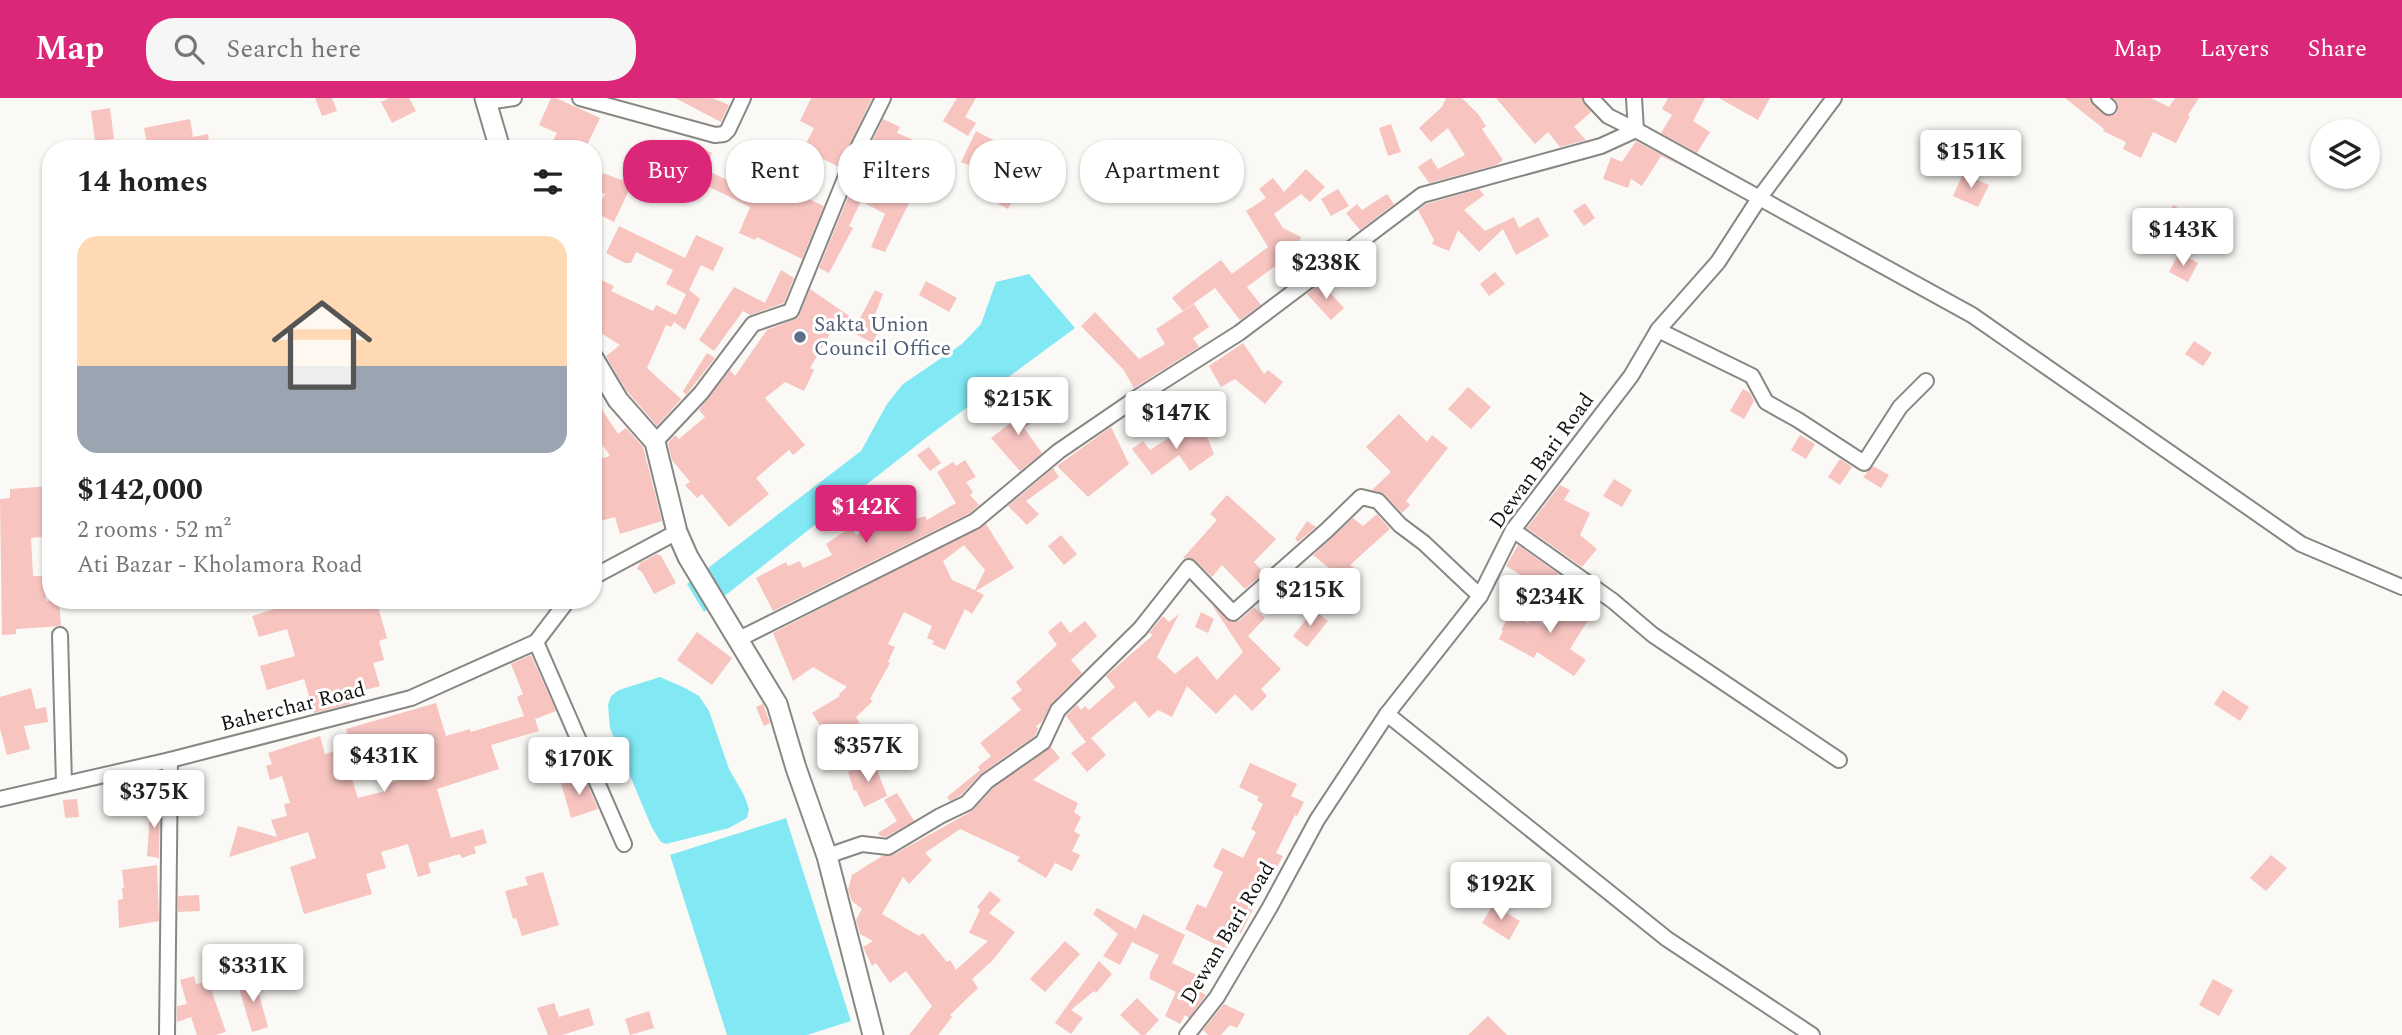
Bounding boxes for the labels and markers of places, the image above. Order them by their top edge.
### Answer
pin: $151K [1922,130,2020,190]
pin: $143K [2134,208,2232,268]
pin: $238K [1277,242,1375,301]
place label: Sakta Union Council Office [814,309,951,365]
marker: Sakta Union Council Office [792,329,808,345]
pin: $215K [969,378,1067,437]
pin: $147K [1127,392,1225,451]
pin: $142K [817,486,915,545]
pin: $215K [1261,568,1359,628]
pin: $234K [1501,575,1599,635]
pin: $357K [819,724,917,784]
pin: $431K [335,734,433,794]
pin: $170K [530,738,628,797]
pin: $375K [105,770,203,830]
pin: $192K [1452,862,1550,922]
pin: $331K [204,944,302,1004]

